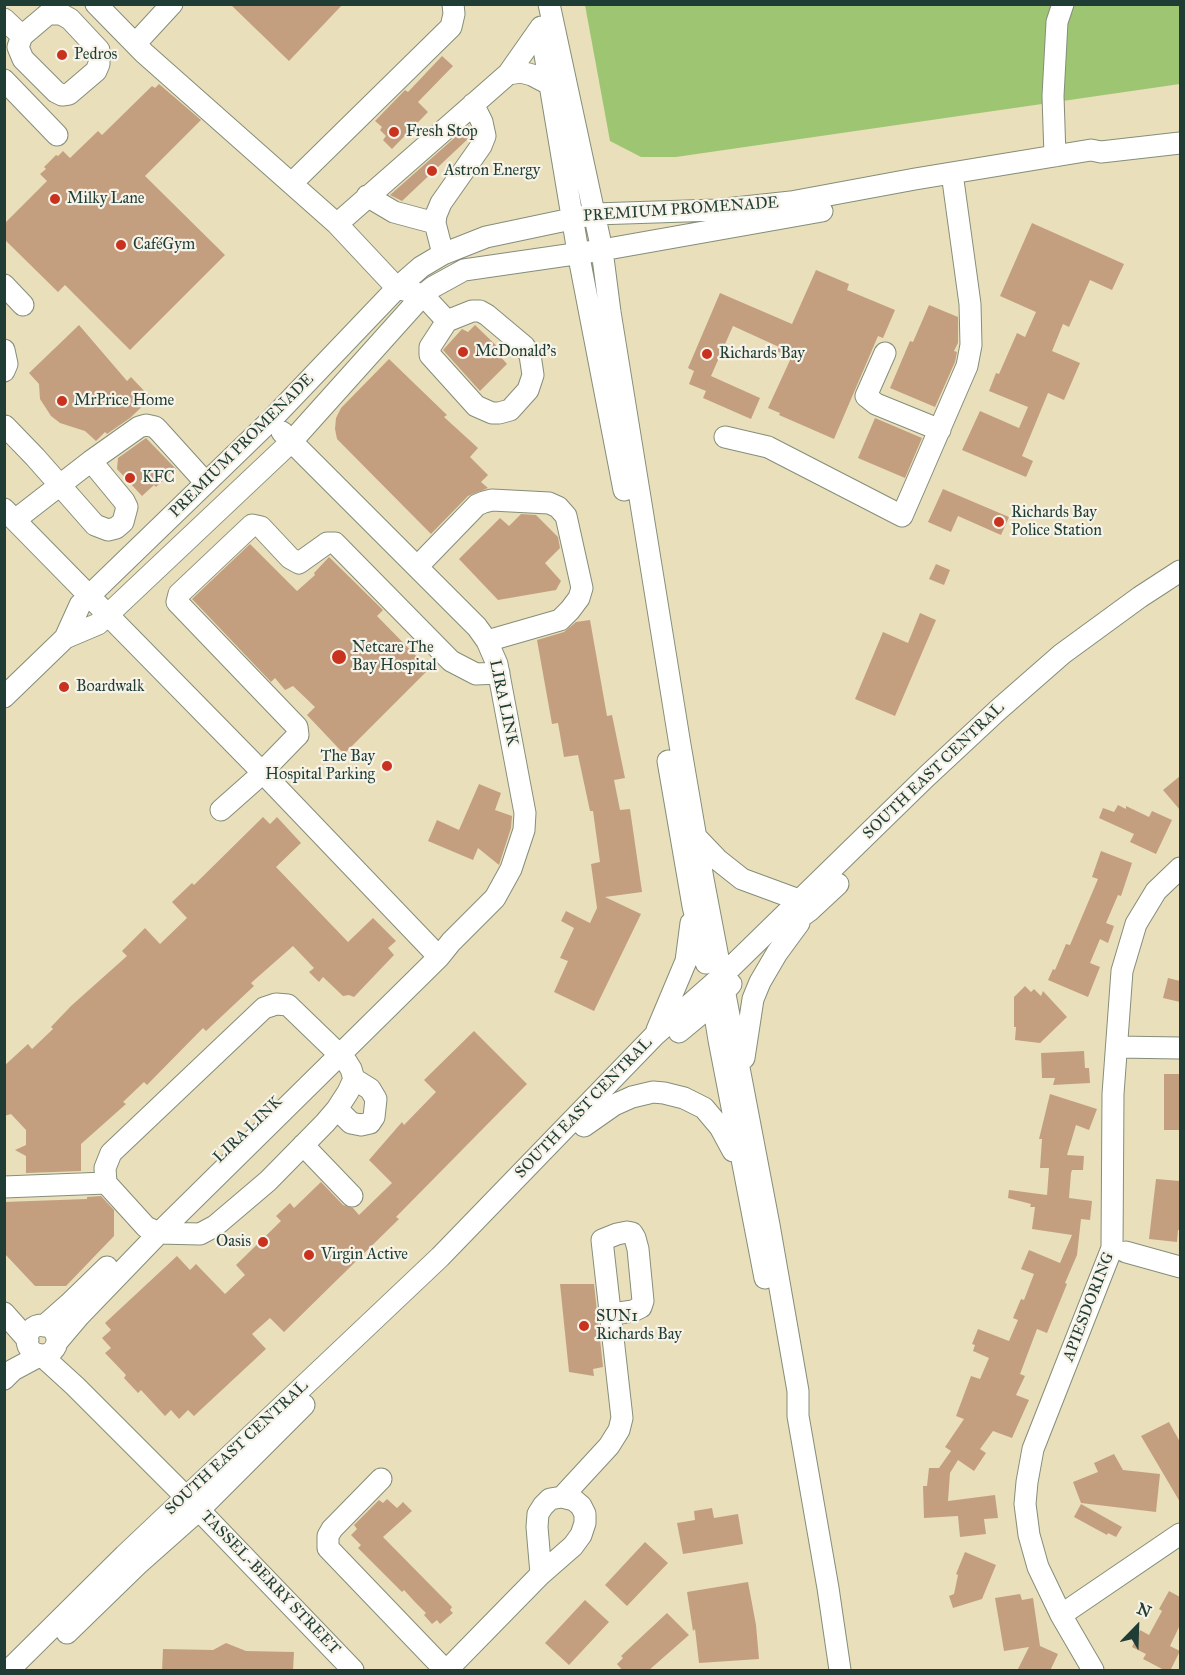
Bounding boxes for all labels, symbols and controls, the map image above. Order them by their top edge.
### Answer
place label: Pedros [74,45,117,65]
marker: Pedros [55,48,69,62]
place label: Fresh Stop [406,122,478,142]
marker: Fresh Stop [387,125,401,139]
place label: Astron Energy [444,161,540,181]
marker: Astron Energy [425,164,439,178]
place label: Milky Lane [67,189,144,209]
marker: Milky Lane [48,192,62,206]
street label: PREMIUM PROMENADE [583,194,779,226]
place label: CaféGym [133,235,195,255]
marker: CaféGym [114,238,128,252]
place label: McDonald's [475,342,556,362]
place label: Richards Bay [719,344,805,364]
marker: McDonald's [456,345,470,359]
marker: Richards Bay [700,347,714,361]
street label: PREMIUM PROMENADE [166,370,318,522]
place label: MrPrice Home [74,391,174,411]
marker: MrPrice Home [55,394,69,408]
place label: KFC [142,468,175,488]
marker: KFC [123,471,137,485]
place label: Richards Bay Police Station [1011,503,1102,541]
marker: Richards Bay Police Station [992,515,1006,529]
place label: Netcare The Bay Hospital [352,638,437,676]
marker: Netcare The Bay Hospital [330,648,348,666]
street label: LIRA LINK [484,658,522,748]
place label: Boardwalk [76,677,144,697]
marker: Boardwalk [57,680,71,694]
street label: SOUTH EAST CENTRAL [859,699,1009,843]
place label: The Bay Hospital Parking [265,747,375,785]
marker: The Bay Hospital Parking [380,759,394,773]
street label: SOUTH EAST CENTRAL [512,1033,656,1183]
street label: LIRA LINK [210,1093,286,1167]
place label: Oasis [216,1232,251,1252]
marker: Oasis [256,1235,270,1249]
place label: Virgin Active [321,1245,408,1265]
marker: Virgin Active [302,1248,316,1262]
street label: APIESDORING [1059,1250,1119,1364]
place label: SUN1 Richards Bay [596,1307,682,1345]
marker: SUN1 Richards Bay [577,1319,591,1333]
street label: SOUTH EAST CENTRAL [161,1377,313,1519]
street label: TASSEL-BERRY STREET [196,1507,344,1659]
north arrow [1107,1597,1167,1657]
text: N [1134,1599,1154,1621]

